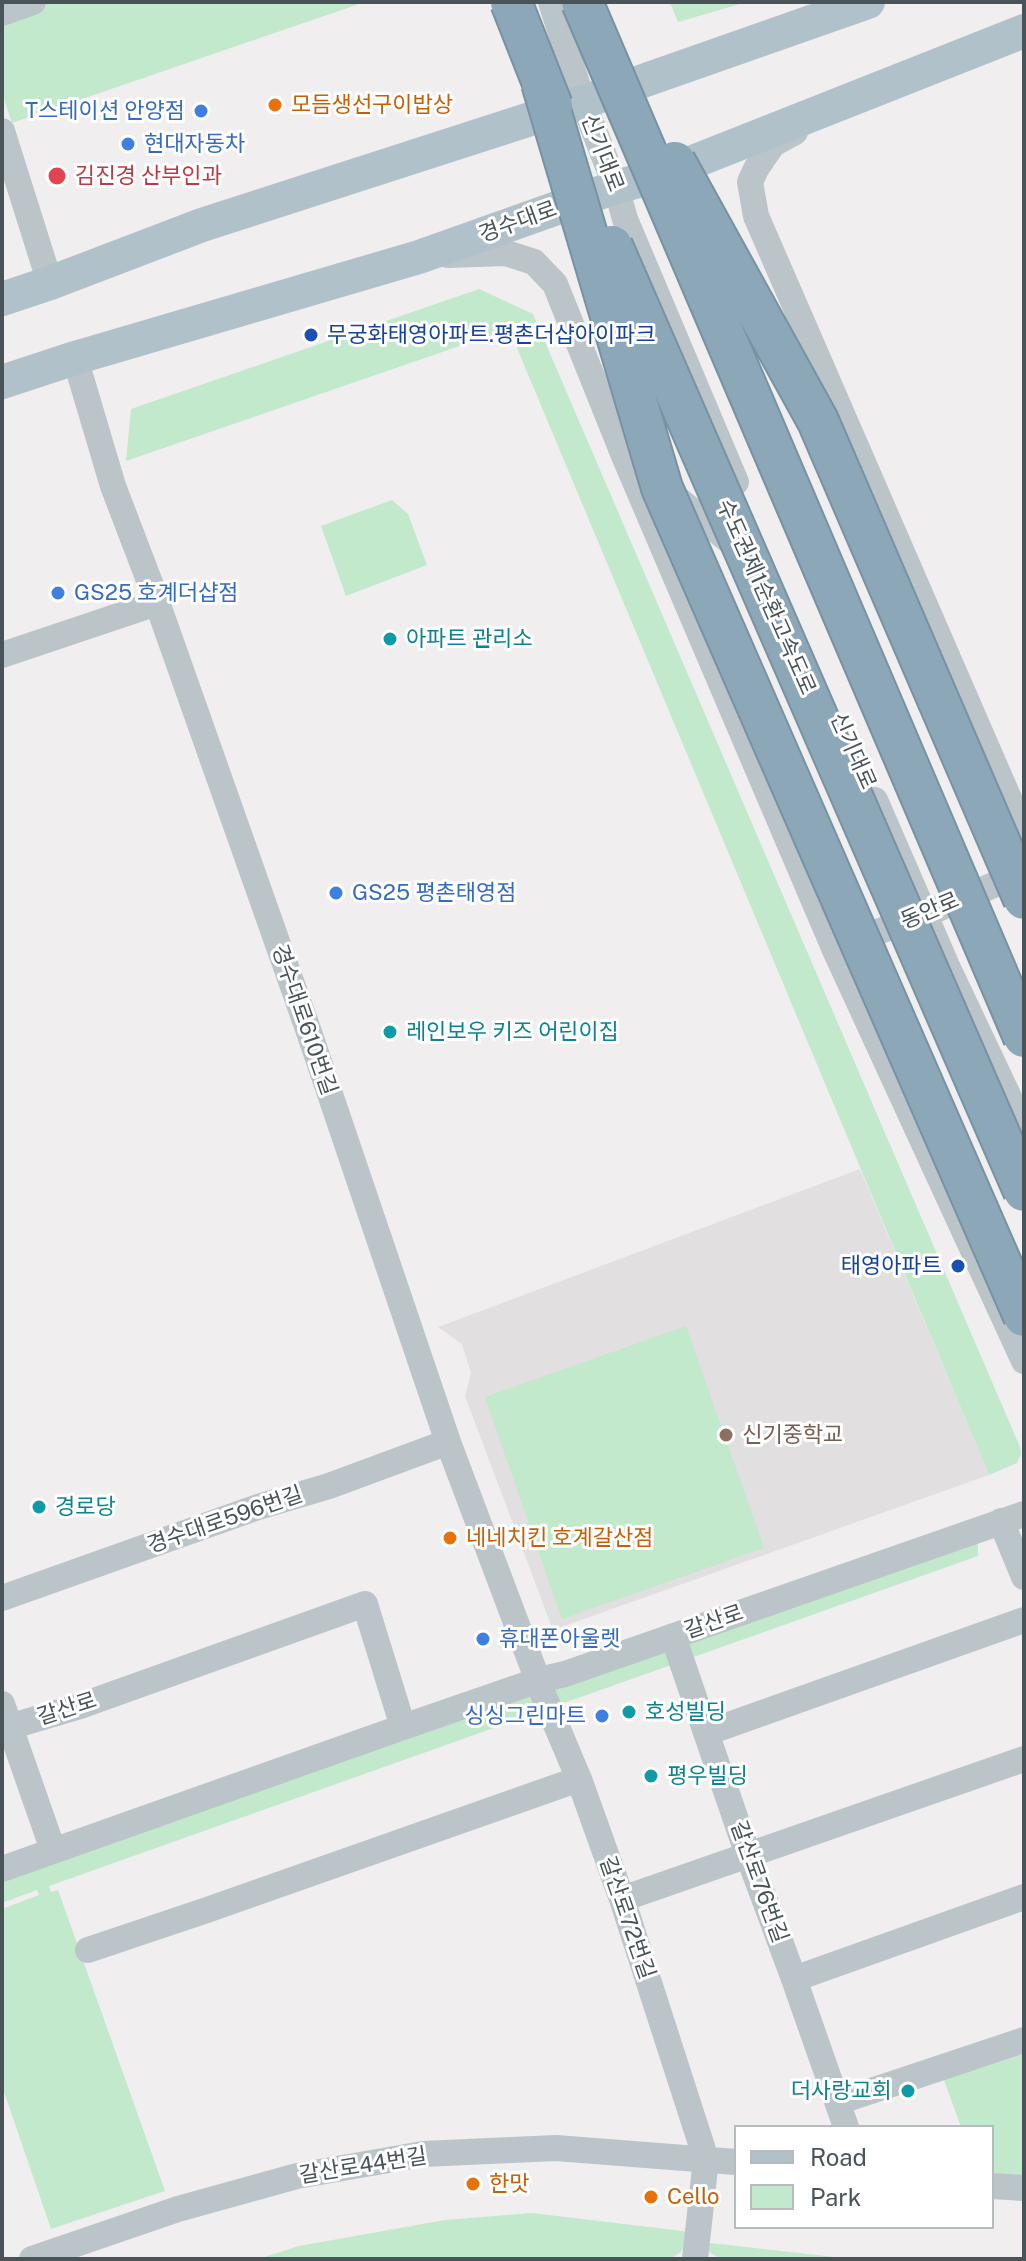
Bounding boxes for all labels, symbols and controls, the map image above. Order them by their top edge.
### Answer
place label: 모듬생선구이밥상 [291,92,453,118]
marker: 모듬생선구이밥상 [266,96,284,114]
place label: T스테이션 안양점 [25,98,185,124]
marker: T스테이션 안양점 [192,102,210,120]
street label: 신기대로 [575,110,629,196]
place label: 현대자동차 [144,131,245,157]
marker: 현대자동차 [119,135,137,153]
place label: 김진경 산부인과 [75,163,222,189]
marker: 김진경 산부인과 [46,165,68,187]
street label: 경수대로 [475,196,561,248]
place label: 무궁화태영아파트.평촌더샵아이파크 [327,322,656,348]
marker: 무궁화태영아파트.평촌더샵아이파크 [302,326,320,344]
street label: 수도권제1순환고속도로 [711,495,821,699]
place label: GS25 호계더샵점 [74,580,239,606]
marker: GS25 호계더샵점 [49,584,67,602]
place label: 아파트 관리소 [406,626,533,652]
marker: 아파트 관리소 [381,630,399,648]
street label: 신기대로 [824,709,882,793]
place label: GS25 평촌태영점 [352,880,517,906]
marker: GS25 평촌태영점 [327,884,345,902]
street label: 동안로 [897,887,963,935]
street label: 경수대로610번길 [266,941,342,1099]
place label: 레인보우 키즈 어린이집 [406,1019,619,1045]
marker: 레인보우 키즈 어린이집 [381,1023,399,1041]
place label: 태영아파트 [841,1253,942,1279]
marker: 태영아파트 [949,1257,967,1275]
place label: 신기중학교 [742,1422,843,1448]
marker: 신기중학교 [717,1426,735,1444]
street label: 경수대로596번길 [144,1481,306,1559]
place label: 경로당 [55,1494,116,1520]
marker: 경로당 [30,1498,48,1516]
place label: 네네치킨 호계갈산점 [466,1525,654,1551]
marker: 네네치킨 호계갈산점 [441,1529,459,1547]
street label: 갈산로 [681,1600,747,1644]
place label: 휴대폰아울렛 [499,1626,620,1652]
marker: 휴대폰아울렛 [474,1630,492,1648]
street label: 갈산로 [34,1687,100,1731]
place label: 호성빌딩 [645,1699,726,1725]
place label: 싱싱그린마트 [465,1703,586,1729]
marker: 호성빌딩 [620,1703,638,1721]
marker: 싱싱그린마트 [593,1707,611,1725]
place label: 평우빌딩 [667,1763,748,1789]
marker: 평우빌딩 [642,1767,660,1785]
street label: 갈산로76번길 [725,1817,793,1947]
street label: 갈산로72번길 [594,1853,660,1983]
place label: 더사랑교회 [791,2078,892,2104]
marker: 더사랑교회 [899,2082,917,2100]
legend [734,2125,994,2229]
street label: 갈산로44번길 [297,2143,429,2189]
text: Road [810,2143,867,2171]
place label: 한맛 [489,2171,529,2197]
marker: 한맛 [464,2175,482,2193]
text: Park [810,2183,861,2211]
place label: Cello [667,2184,719,2210]
marker: Cello [642,2188,660,2206]

